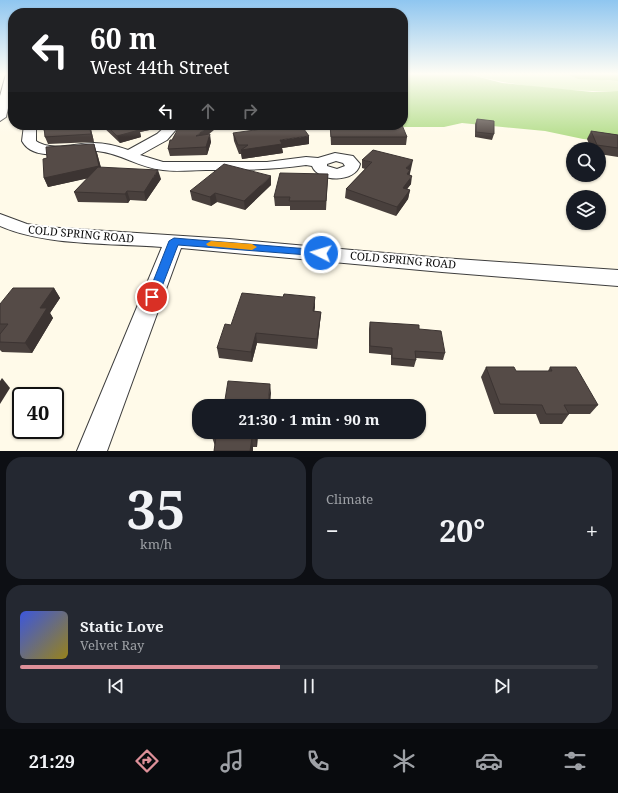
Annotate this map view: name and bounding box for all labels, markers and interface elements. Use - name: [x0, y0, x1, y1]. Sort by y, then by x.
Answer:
- text: 60 m: [90, 19, 157, 57]
- icon: left: [24, 24, 76, 76]
- text: West 44th Street: [90, 55, 229, 79]
- icon: left: [155, 100, 177, 122]
- icon: ahead: [197, 100, 219, 122]
- icon: right: [239, 100, 261, 122]
- map controls: [566, 142, 606, 230]
- button: search: [566, 142, 606, 182]
- button: layers: [566, 190, 606, 230]
- street label: COLD SPRING ROAD: [27, 221, 135, 246]
- position arrow: [300, 232, 342, 274]
- street label: COLD SPRING ROAD: [349, 247, 457, 272]
- pin: [135, 280, 169, 314]
- icon: arrive: [141, 286, 163, 308]
- speed limit sign: 40: [12, 387, 64, 439]
- text: 21:30 · 1 min · 90 m: [239, 409, 379, 429]
- text: 35: [127, 473, 185, 544]
- text: Climate: [326, 490, 373, 508]
- text: 20°: [439, 510, 485, 551]
- text: −: [326, 515, 339, 545]
- text: +: [586, 515, 598, 545]
- text: km/h: [140, 535, 172, 553]
- text: Static Love: [80, 616, 164, 636]
- text: Velvet Ray: [80, 636, 144, 654]
- icon: previous: [105, 675, 127, 697]
- icon: pause: [298, 675, 320, 697]
- icon: next: [491, 675, 513, 697]
- icon: directions: [133, 747, 161, 775]
- icon: music: [218, 747, 246, 775]
- icon: phone: [304, 747, 332, 775]
- icon: climate: [390, 747, 418, 775]
- icon: car: [475, 747, 503, 775]
- icon: filters: [561, 747, 589, 775]
- text: 21:29: [29, 749, 75, 773]

